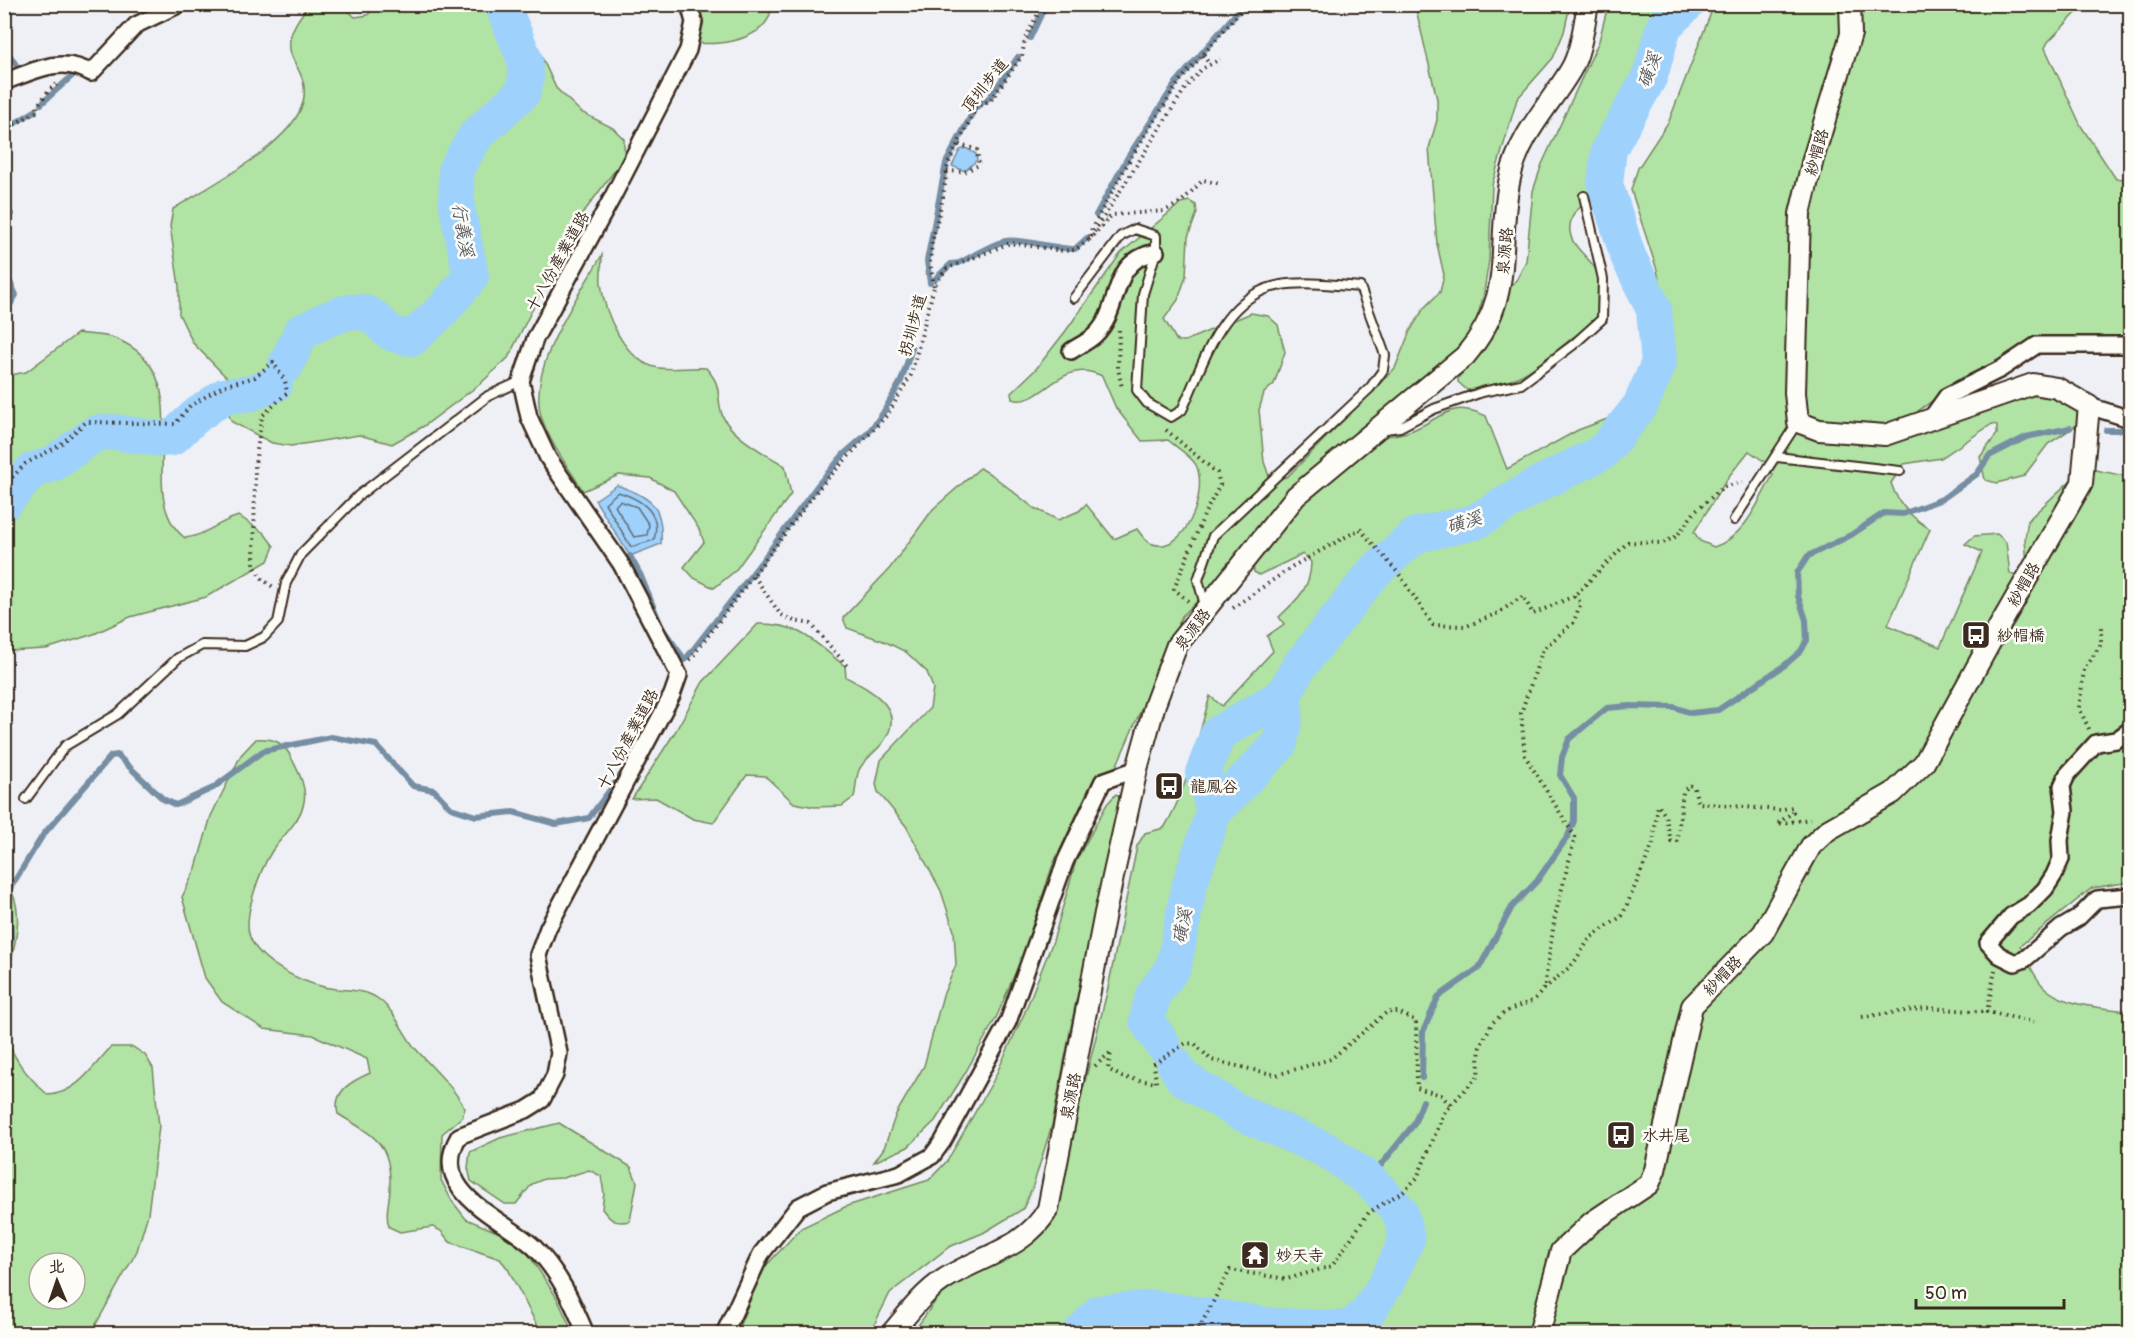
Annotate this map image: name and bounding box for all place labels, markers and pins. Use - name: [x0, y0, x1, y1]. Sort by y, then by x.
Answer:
- bus stop icon: 紗帽橋: [1960, 619, 1992, 651]
- place label: 紗帽橋: [1997, 626, 2045, 646]
- bus stop icon: 龍鳳谷: [1153, 770, 1185, 802]
- place label: 龍鳳谷: [1190, 777, 1238, 797]
- bus stop icon: 水井尾: [1605, 1119, 1637, 1151]
- place label: 水井尾: [1642, 1126, 1690, 1146]
- temple icon: 妙天寺: [1239, 1239, 1271, 1271]
- place label: 妙天寺: [1276, 1246, 1324, 1266]

